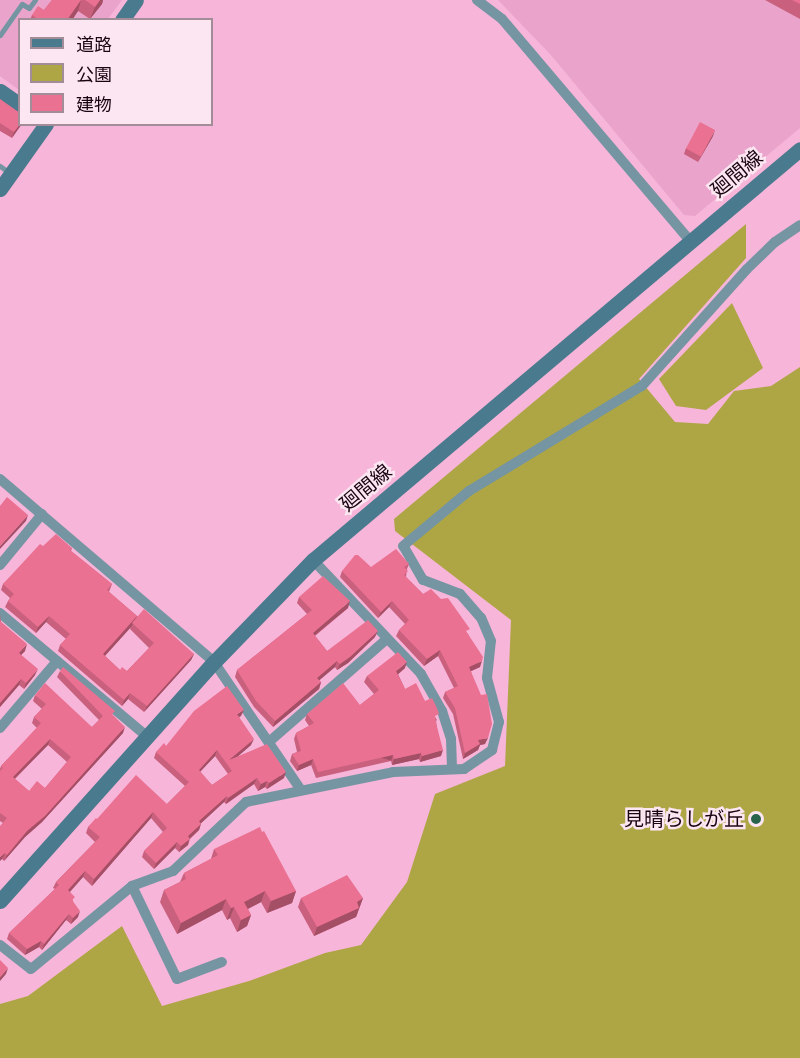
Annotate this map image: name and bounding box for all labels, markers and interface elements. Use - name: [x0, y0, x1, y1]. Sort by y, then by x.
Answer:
- legend: [18, 18, 213, 126]
- text: 道路: [76, 34, 112, 55]
- text: 公園: [76, 64, 112, 85]
- text: 建物: [76, 94, 112, 115]
- street label: 廻間線: [706, 146, 768, 202]
- street label: 廻間線: [335, 460, 397, 516]
- place label: 見晴らしが丘: [624, 807, 744, 831]
- marker: 見晴らしが丘: [749, 812, 763, 826]

